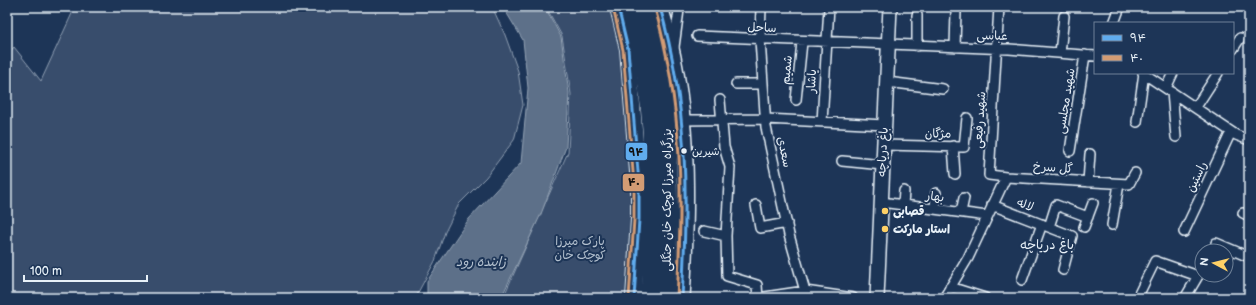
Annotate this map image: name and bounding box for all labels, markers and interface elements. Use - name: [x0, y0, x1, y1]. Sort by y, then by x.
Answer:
- street label: ساحل: [747, 20, 777, 36]
- legend: [1094, 22, 1234, 74]
- street label: عباسی: [976, 28, 1008, 44]
- text: ۹۴: [1130, 31, 1147, 46]
- text: ۴۰: [1130, 51, 1143, 66]
- street label: شمیم: [778, 55, 797, 86]
- street label: شهید مجلسی: [1053, 67, 1079, 135]
- street label: یاشار: [804, 69, 820, 94]
- street label: شهید رفیعی: [971, 91, 989, 149]
- street label: مژگان: [925, 126, 951, 142]
- street label: باغ دریاچه: [874, 127, 893, 177]
- street label: بزرگراه میرزا کوچک خان جنگلی: [660, 129, 675, 271]
- street label: سعدی: [773, 135, 795, 169]
- line badge: ۹۴: [625, 142, 648, 161]
- place label: شیرین: [692, 145, 720, 158]
- text: ۹۴: [628, 146, 644, 159]
- marker: شیرین: [679, 146, 689, 156]
- street label: گل سرخ: [1033, 159, 1073, 178]
- street label: راستین: [1183, 159, 1211, 195]
- line badge: ۴۰: [622, 173, 645, 192]
- text: ۴۰: [628, 176, 640, 189]
- street label: بهار: [924, 188, 945, 206]
- street label: لاله: [1014, 195, 1036, 215]
- place label: قصابی: [893, 204, 924, 219]
- marker: قصابی: [880, 206, 890, 216]
- place label: استار مارکت: [893, 222, 950, 237]
- marker: استار مارکت: [880, 224, 890, 234]
- park label: پارک میرزا کوچک خان: [554, 234, 606, 263]
- district label: باغ دریاچه: [1020, 237, 1074, 254]
- north arrow: [1194, 243, 1234, 283]
- water label: زاینده رود: [456, 254, 507, 270]
- scale bar: [24, 257, 147, 283]
- text: N: [1198, 257, 1212, 267]
- text: 100 m: [30, 264, 62, 279]

